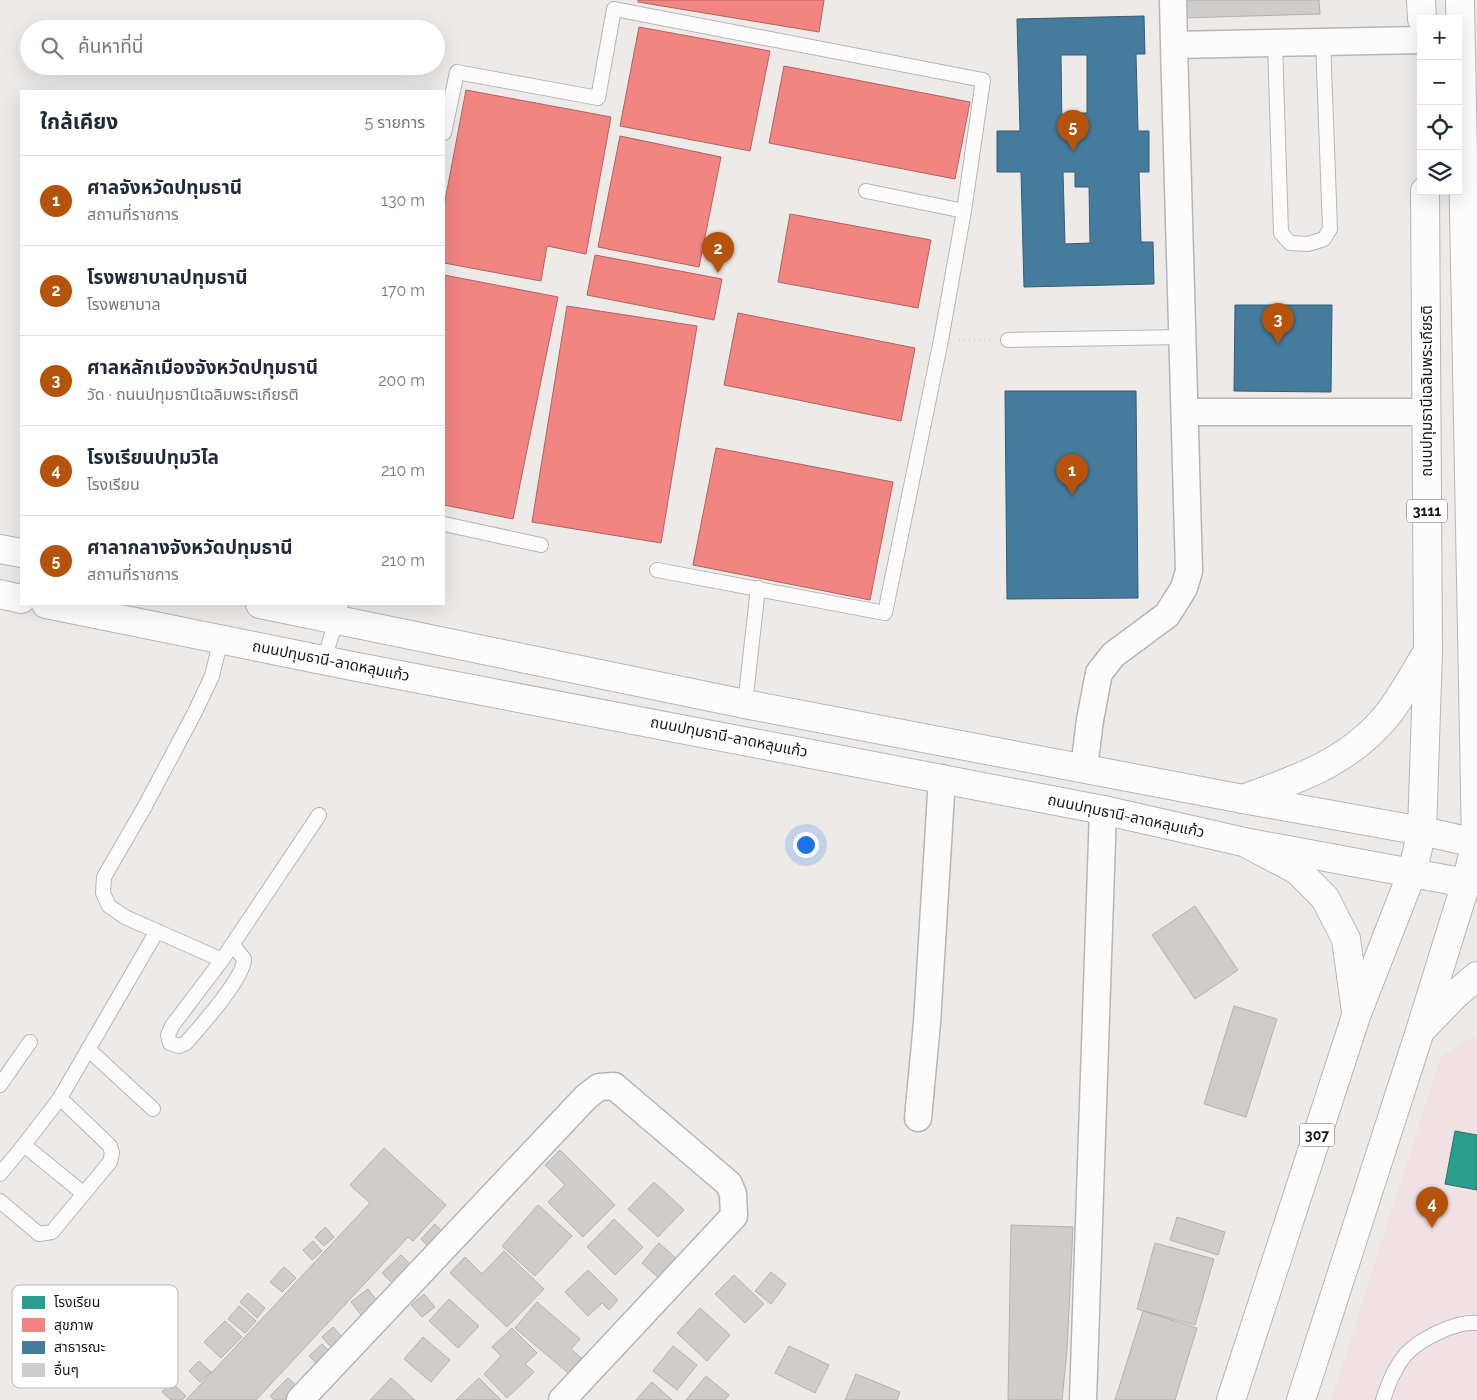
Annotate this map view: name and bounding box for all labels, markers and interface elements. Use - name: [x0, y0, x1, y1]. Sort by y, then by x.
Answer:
- map controls: [1417, 15, 1462, 195]
- button: +: [1417, 15, 1462, 60]
- search box: [20, 20, 445, 75]
- icon: search: [38, 34, 66, 62]
- text: ค้นหาที่นี่: [78, 35, 143, 57]
- button: −: [1417, 60, 1462, 105]
- button: locate: [1417, 105, 1462, 150]
- text: ใกล้เคียง: [40, 109, 118, 134]
- pin: 5: [1057, 110, 1089, 151]
- text: 5 รายการ: [364, 113, 425, 132]
- button: layers: [1417, 150, 1462, 195]
- text: ศาลจังหวัดปทุมธานี: [87, 176, 242, 198]
- text: 1: [52, 191, 60, 210]
- text: 130 m: [381, 191, 425, 210]
- text: สถานที่ราชการ: [87, 205, 179, 224]
- pin: 2: [702, 232, 734, 273]
- text: โรงพยาบาลปทุมธานี: [87, 266, 248, 288]
- text: 2: [51, 281, 61, 300]
- text: 170 m: [381, 281, 425, 300]
- text: โรงพยาบาล: [87, 295, 161, 314]
- pin: 3: [1262, 303, 1294, 344]
- street label: ถนนปทุมธานีเฉลิมพระเกียรติ: [1418, 305, 1436, 477]
- text: ศาลหลักเมืองจังหวัดปทุมธานี: [87, 356, 318, 378]
- text: 3: [52, 371, 60, 390]
- text: 200 m: [378, 371, 425, 390]
- text: วัด · ถนนปทุมธานีเฉลิมพระเกียรติ: [87, 385, 299, 404]
- text: โรงเรียนปทุมวิไล: [87, 446, 219, 468]
- pin: 1: [1056, 454, 1088, 495]
- text: 4: [51, 461, 61, 480]
- text: 210 m: [381, 461, 425, 480]
- text: โรงเรียน: [87, 475, 140, 494]
- road number: 3111: [1407, 500, 1447, 522]
- text: ศาลากลางจังหวัดปทุมธานี: [87, 536, 293, 558]
- text: 5: [52, 551, 60, 570]
- text: 210 m: [381, 551, 425, 570]
- text: สถานที่ราชการ: [87, 565, 179, 584]
- street label: ถนนปทุมธานี-ลาดหลุมแก้ว: [251, 637, 411, 685]
- street label: ถนนปทุมธานี-ลาดหลุมแก้ว: [649, 713, 809, 761]
- street label: ถนนปทุมธานี-ลาดหลุมแก้ว: [1046, 791, 1206, 841]
- your location: [793, 832, 819, 858]
- road number: 307: [1300, 1124, 1334, 1146]
- pin: 4: [1416, 1187, 1448, 1228]
- legend: [12, 1285, 178, 1388]
- text: โรงเรียน: [54, 1294, 100, 1310]
- text: สุขภาพ: [54, 1317, 94, 1334]
- text: สาธารณะ: [54, 1339, 106, 1355]
- text: อื่นๆ: [54, 1360, 79, 1378]

